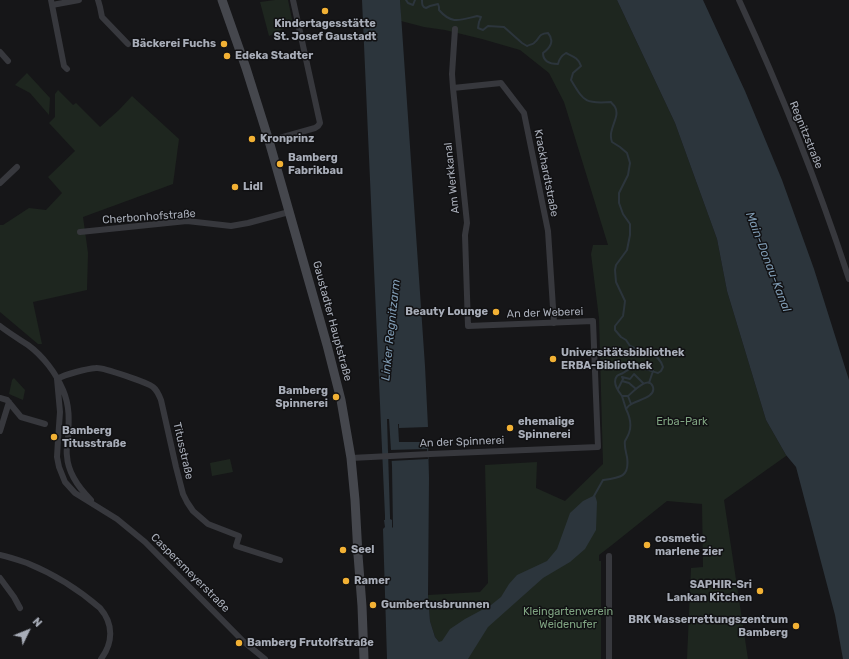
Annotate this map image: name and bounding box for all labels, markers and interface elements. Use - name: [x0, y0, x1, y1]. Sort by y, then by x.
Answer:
- marker: Kindertagesstätte St. Josef Gaustadt: [320, 6, 330, 16]
- place label: Kindertagesstätte St. Josef Gaustadt: [273, 17, 377, 43]
- place label: Bäckerei Fuchs: [132, 37, 216, 51]
- marker: Bäckerei Fuchs: [219, 39, 229, 49]
- place label: Edeka Stadter: [235, 49, 313, 63]
- marker: Edeka Stadter: [222, 51, 232, 61]
- street label: Regnitzstraße: [786, 99, 826, 171]
- street label: Krackhardtstraße: [531, 128, 561, 218]
- place label: Kronprinz: [260, 132, 314, 146]
- marker: Kronprinz: [247, 134, 257, 144]
- street label: Am Werkkanal: [442, 142, 462, 214]
- place label: Bamberg Fabrikbau: [288, 151, 343, 177]
- marker: Bamberg Fabrikbau: [275, 159, 285, 169]
- place label: Lidl: [243, 180, 263, 194]
- marker: Lidl: [230, 182, 240, 192]
- street label: Cherbonhofstraße: [102, 207, 196, 227]
- water label: Main-Donau-Kanal: [742, 210, 794, 314]
- street label: Gaustadter Hauptstraße: [310, 259, 354, 383]
- water label: Linker Regnitzarm: [379, 279, 403, 381]
- place label: Beauty Lounge: [405, 305, 488, 319]
- street label: An der Weberei: [506, 305, 584, 321]
- marker: Beauty Lounge: [491, 307, 501, 317]
- place label: Universitätsbibliothek ERBA-Bibliothek: [561, 346, 684, 372]
- marker: Universitätsbibliothek ERBA-Bibliothek: [548, 354, 558, 364]
- place label: Bamberg Spinnerei: [275, 384, 328, 410]
- marker: Bamberg Spinnerei: [331, 392, 341, 402]
- place label: ehemalige Spinnerei: [518, 415, 575, 441]
- park label: Erba-Park: [656, 415, 708, 429]
- street label: Titusstraße: [170, 421, 196, 481]
- marker: ehemalige Spinnerei: [505, 423, 515, 433]
- place label: Bamberg Titusstraße: [62, 424, 126, 450]
- marker: Bamberg Titusstraße: [49, 432, 59, 442]
- street label: An der Spinnerei: [419, 434, 505, 450]
- street label: Caspersmeyerstraße: [148, 531, 232, 615]
- place label: cosmetic marlene zier: [655, 532, 723, 558]
- marker: cosmetic marlene zier: [642, 540, 652, 550]
- place label: Seel: [351, 543, 375, 557]
- marker: Seel: [338, 545, 348, 555]
- place label: Ramer: [354, 574, 390, 588]
- marker: Ramer: [341, 576, 351, 586]
- place label: SAPHIR-Sri Lankan Kitchen: [667, 578, 752, 604]
- marker: SAPHIR-Sri Lankan Kitchen: [755, 586, 765, 596]
- place label: Gumbertusbrunnen: [381, 598, 490, 612]
- marker: Gumbertusbrunnen: [368, 600, 378, 610]
- park label: Kleingartenverein Weidenufer: [523, 605, 613, 631]
- north arrow: [8, 611, 48, 651]
- place label: BRK Wasserrettungszentrum Bamberg: [628, 613, 788, 639]
- text: N: [30, 615, 45, 630]
- marker: BRK Wasserrettungszentrum Bamberg: [791, 621, 801, 631]
- place label: Bamberg Frutolfstraße: [247, 636, 374, 650]
- marker: Bamberg Frutolfstraße: [234, 638, 244, 648]

